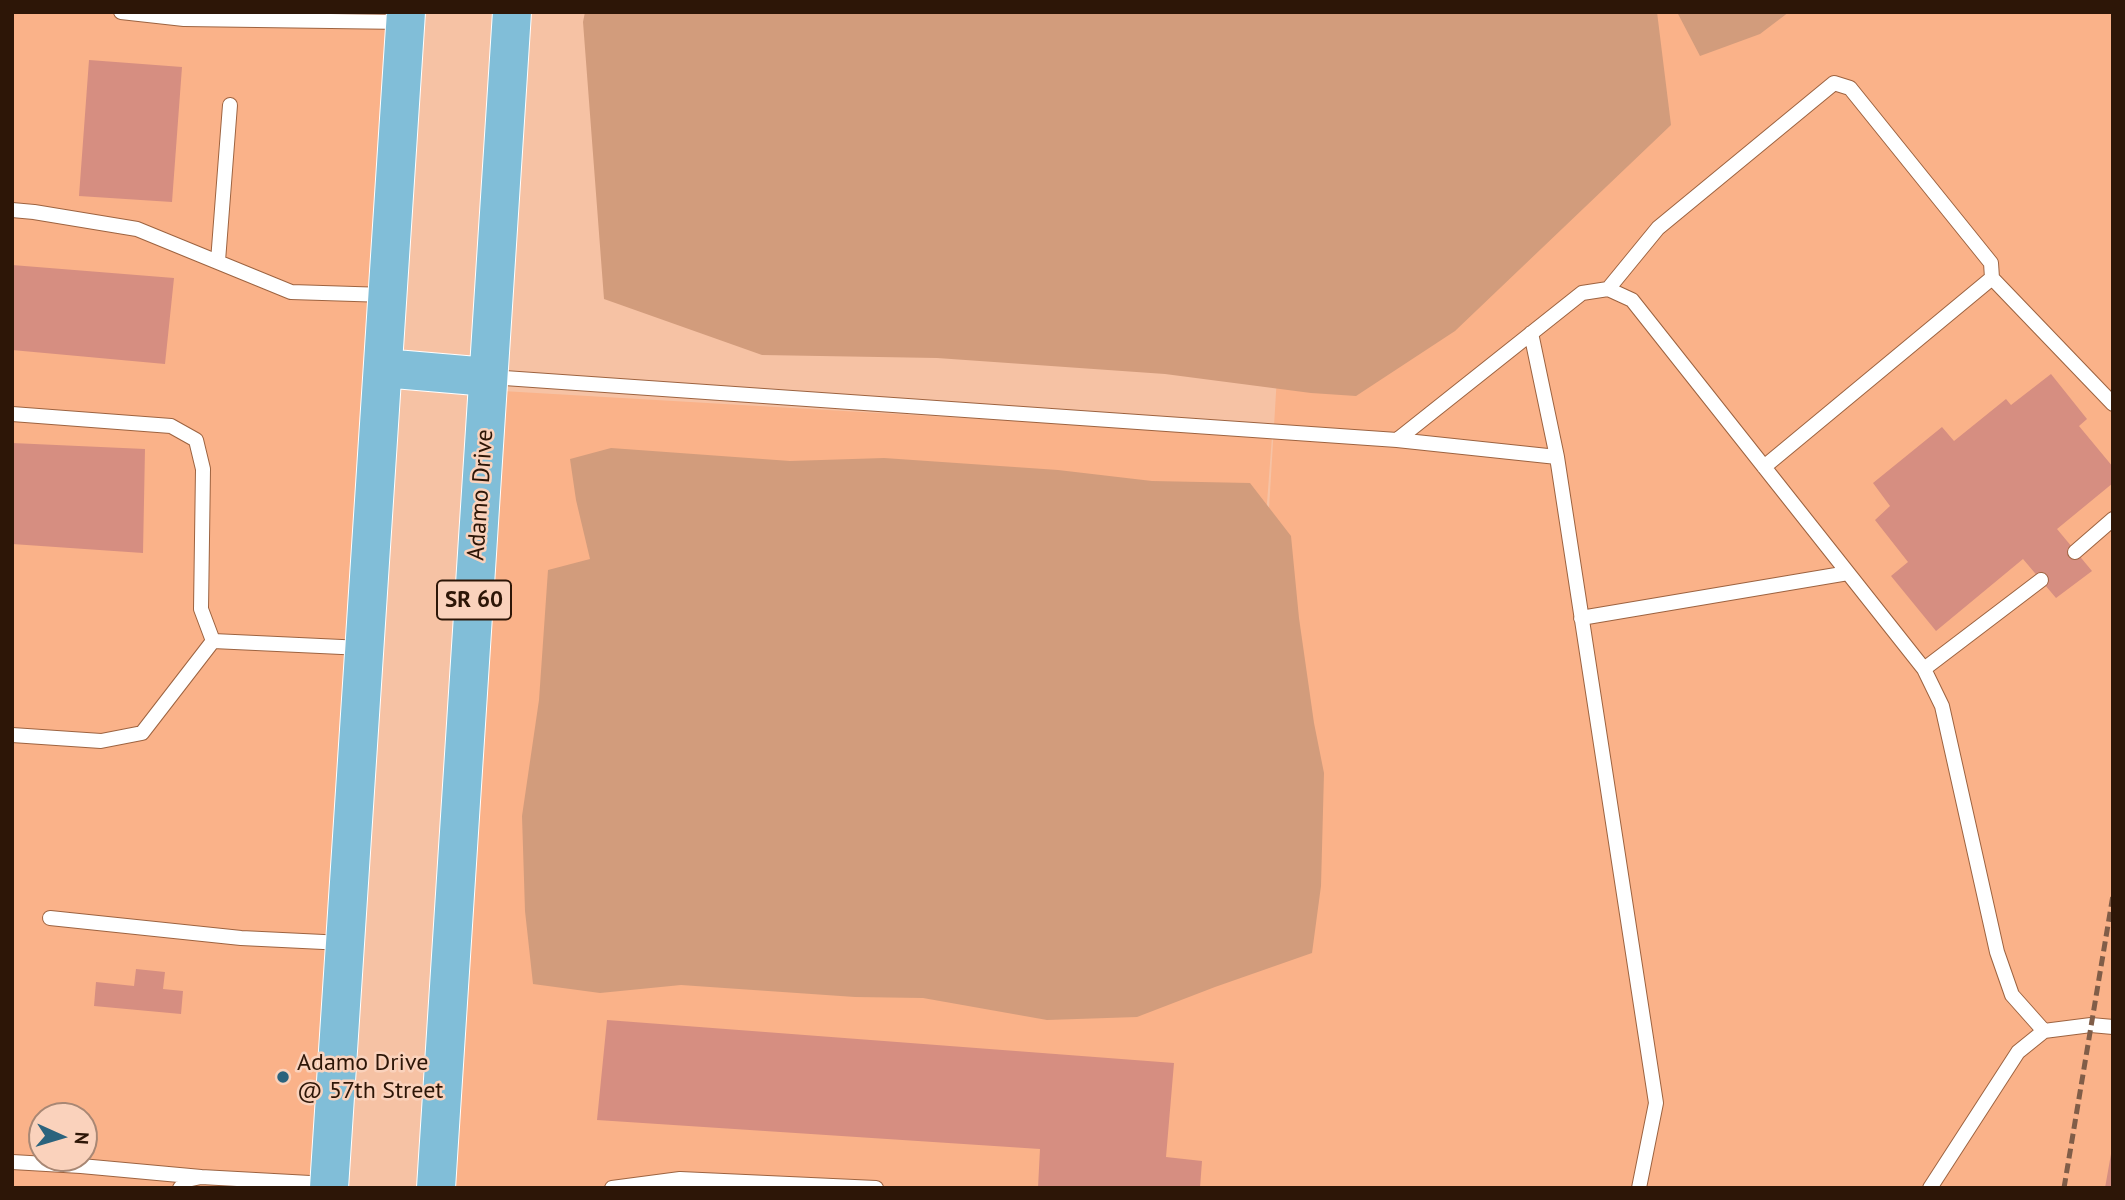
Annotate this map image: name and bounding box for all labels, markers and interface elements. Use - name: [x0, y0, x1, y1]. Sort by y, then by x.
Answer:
- street label: Adamo Drive: [462, 428, 500, 562]
- road number: SR 60: [437, 580, 511, 620]
- place label: Adamo Drive @ 57th Street: [297, 1049, 443, 1105]
- marker: Adamo Drive @ 57th Street: [275, 1069, 291, 1085]
- north arrow: [28, 1102, 98, 1172]
- text: N: [70, 1131, 94, 1145]

